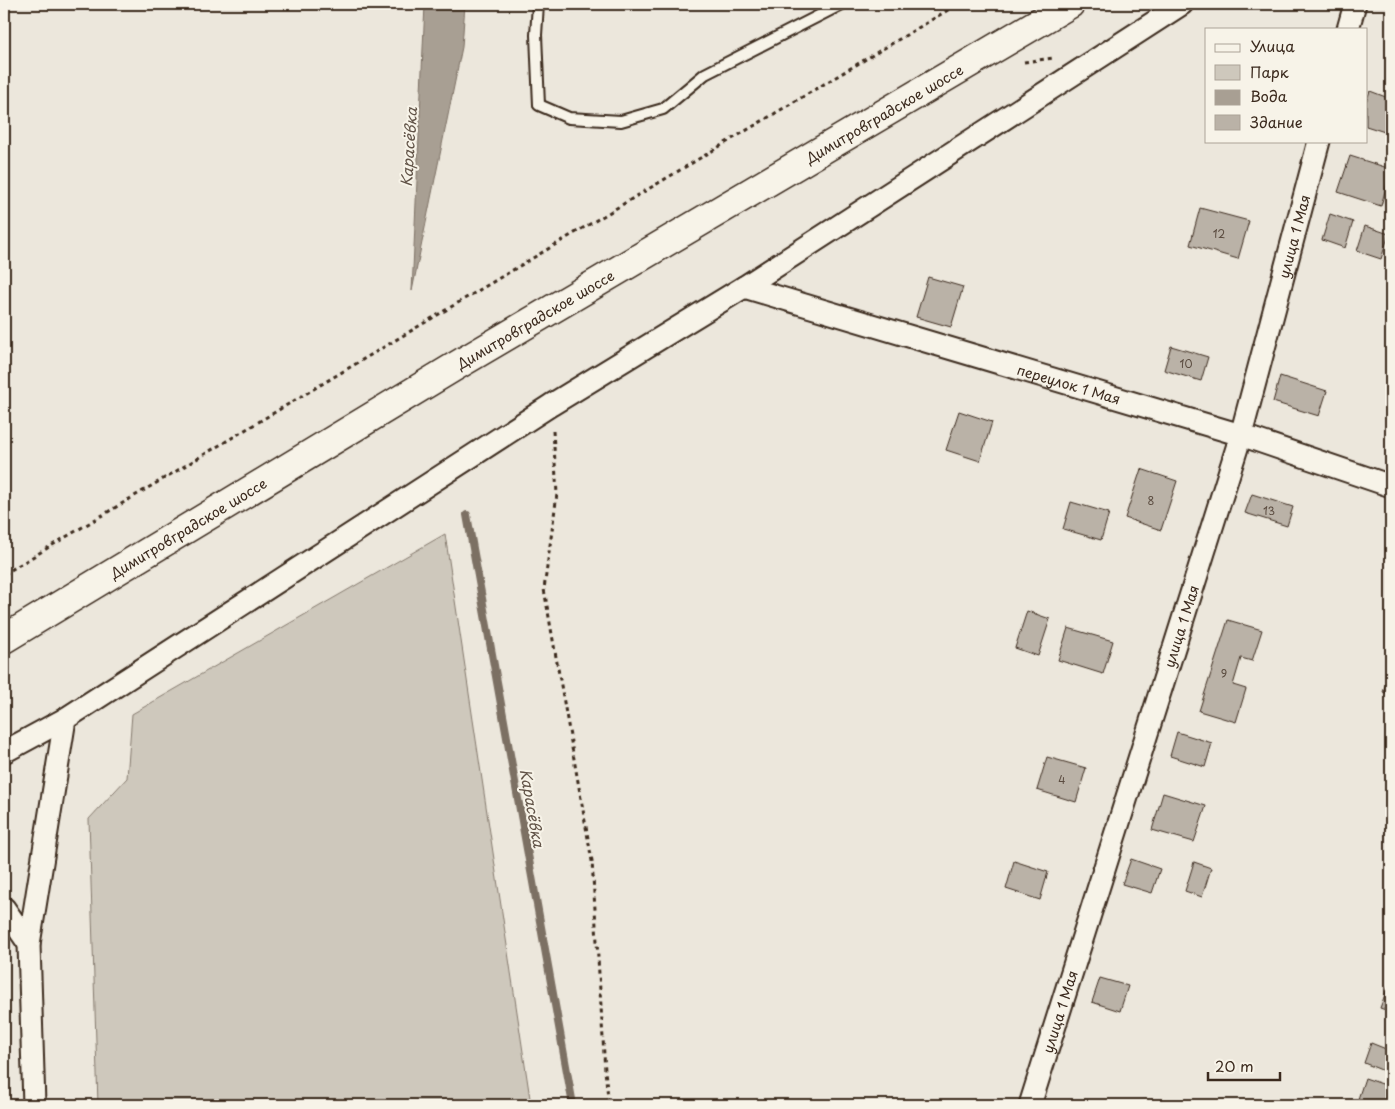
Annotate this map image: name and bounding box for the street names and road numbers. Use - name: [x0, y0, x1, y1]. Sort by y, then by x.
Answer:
- street label: Димитровградское шоссе: [800, 59, 967, 169]
- street label: улица 1 Мая: [1273, 192, 1315, 280]
- street label: Димитровградское шоссе: [452, 265, 618, 374]
- street label: переулок 1 Мая: [1015, 358, 1123, 409]
- street label: Димитровградское шоссе: [105, 472, 270, 584]
- street label: улица 1 Мая: [1158, 582, 1204, 670]
- street label: улица 1 Мая: [1037, 968, 1082, 1056]

